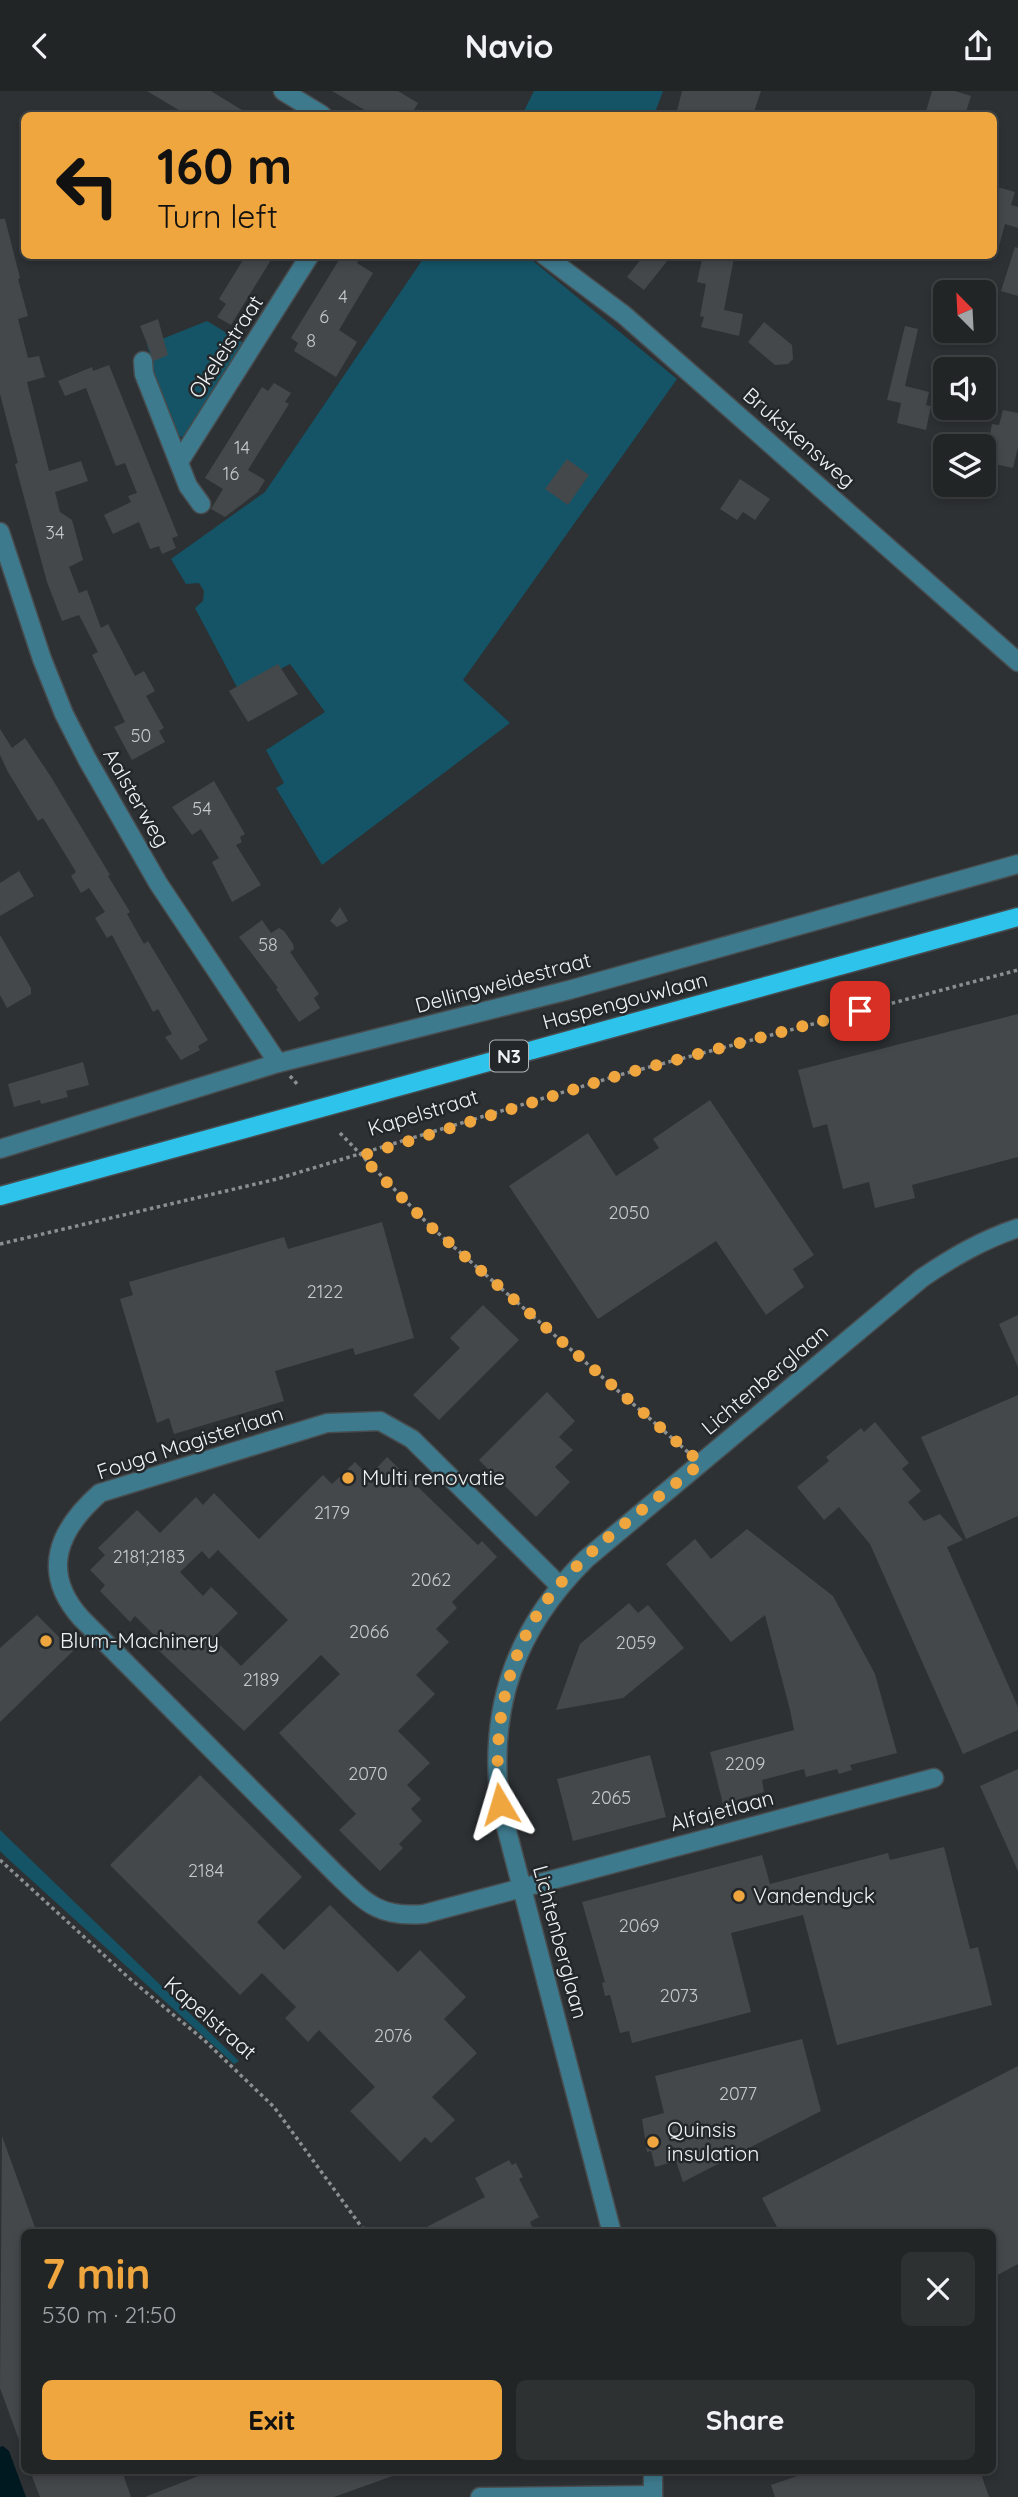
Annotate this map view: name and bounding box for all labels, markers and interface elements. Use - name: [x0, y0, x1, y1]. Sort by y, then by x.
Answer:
- text: Navio: [465, 26, 553, 66]
- icon: back: [21, 27, 59, 65]
- icon: share: [959, 27, 997, 65]
- text: 160 m: [157, 135, 292, 196]
- icon: left: [42, 140, 133, 231]
- text: Turn left: [157, 196, 278, 236]
- north arrow: [933, 280, 996, 343]
- map controls: [933, 280, 996, 497]
- house number: 4: [338, 285, 348, 308]
- street label: Okeleistraat: [182, 290, 268, 403]
- house number: 6: [319, 305, 329, 328]
- house number: 8: [306, 329, 316, 352]
- button: sound: [933, 357, 996, 420]
- street label: Brukskensweg: [738, 382, 861, 493]
- button: layers: [933, 434, 996, 497]
- house number: 14: [234, 436, 250, 459]
- house number: 16: [223, 462, 239, 485]
- house number: 34: [46, 521, 64, 544]
- house number: 50: [131, 724, 151, 747]
- street label: Aalsterweg: [98, 743, 176, 852]
- house number: 54: [192, 797, 212, 820]
- house number: 58: [258, 933, 278, 956]
- street label: Dellingweidestraat: [412, 946, 593, 1018]
- street label: Haspengouwlaan: [539, 965, 710, 1035]
- pin: [830, 981, 890, 1041]
- icon: arrive: [841, 992, 879, 1030]
- road number: N3: [490, 1041, 528, 1072]
- street label: Kapelstraat: [364, 1083, 481, 1141]
- house number: 2050: [608, 1201, 650, 1224]
- house number: 2122: [307, 1280, 343, 1303]
- street label: Lichtenberglaan: [696, 1319, 833, 1440]
- street label: Fouga Magisterlaan: [93, 1400, 286, 1484]
- place label: Multi renovatie: [362, 1464, 505, 1490]
- marker: Multi renovatie: [340, 1470, 356, 1486]
- house number: 2179: [314, 1501, 350, 1524]
- house number: 2181;2183: [113, 1545, 185, 1568]
- house number: 2062: [411, 1568, 451, 1591]
- house number: 2066: [349, 1620, 389, 1643]
- place label: Blum-Machinery: [60, 1627, 219, 1653]
- house number: 2059: [616, 1631, 656, 1654]
- marker: Blum-Machinery: [38, 1633, 54, 1649]
- house number: 2189: [243, 1668, 279, 1691]
- house number: 2209: [725, 1752, 765, 1775]
- house number: 2070: [348, 1762, 388, 1785]
- position arrow: [463, 1767, 537, 1841]
- street label: Alfajetlaan: [667, 1784, 776, 1836]
- house number: 2065: [591, 1786, 631, 1809]
- house number: 2184: [188, 1859, 224, 1882]
- street label: Lichtenberglaan: [528, 1862, 594, 2021]
- place label: Vandendyck: [753, 1882, 875, 1908]
- marker: Vandendyck: [731, 1888, 747, 1904]
- house number: 2069: [619, 1914, 659, 1937]
- street label: Kapelstraat: [159, 1970, 262, 2064]
- house number: 2073: [660, 1984, 698, 2007]
- house number: 2076: [374, 2024, 412, 2047]
- house number: 2077: [719, 2082, 757, 2105]
- place label: Quinsis insulation: [667, 2116, 759, 2166]
- marker: Quinsis insulation: [645, 2134, 661, 2150]
- text: 7 min: [42, 2247, 151, 2300]
- button: close: [901, 2252, 975, 2326]
- text: 530 m · 21:50: [42, 2300, 176, 2329]
- button: Exit: [42, 2380, 502, 2460]
- button: Share: [516, 2380, 975, 2460]

